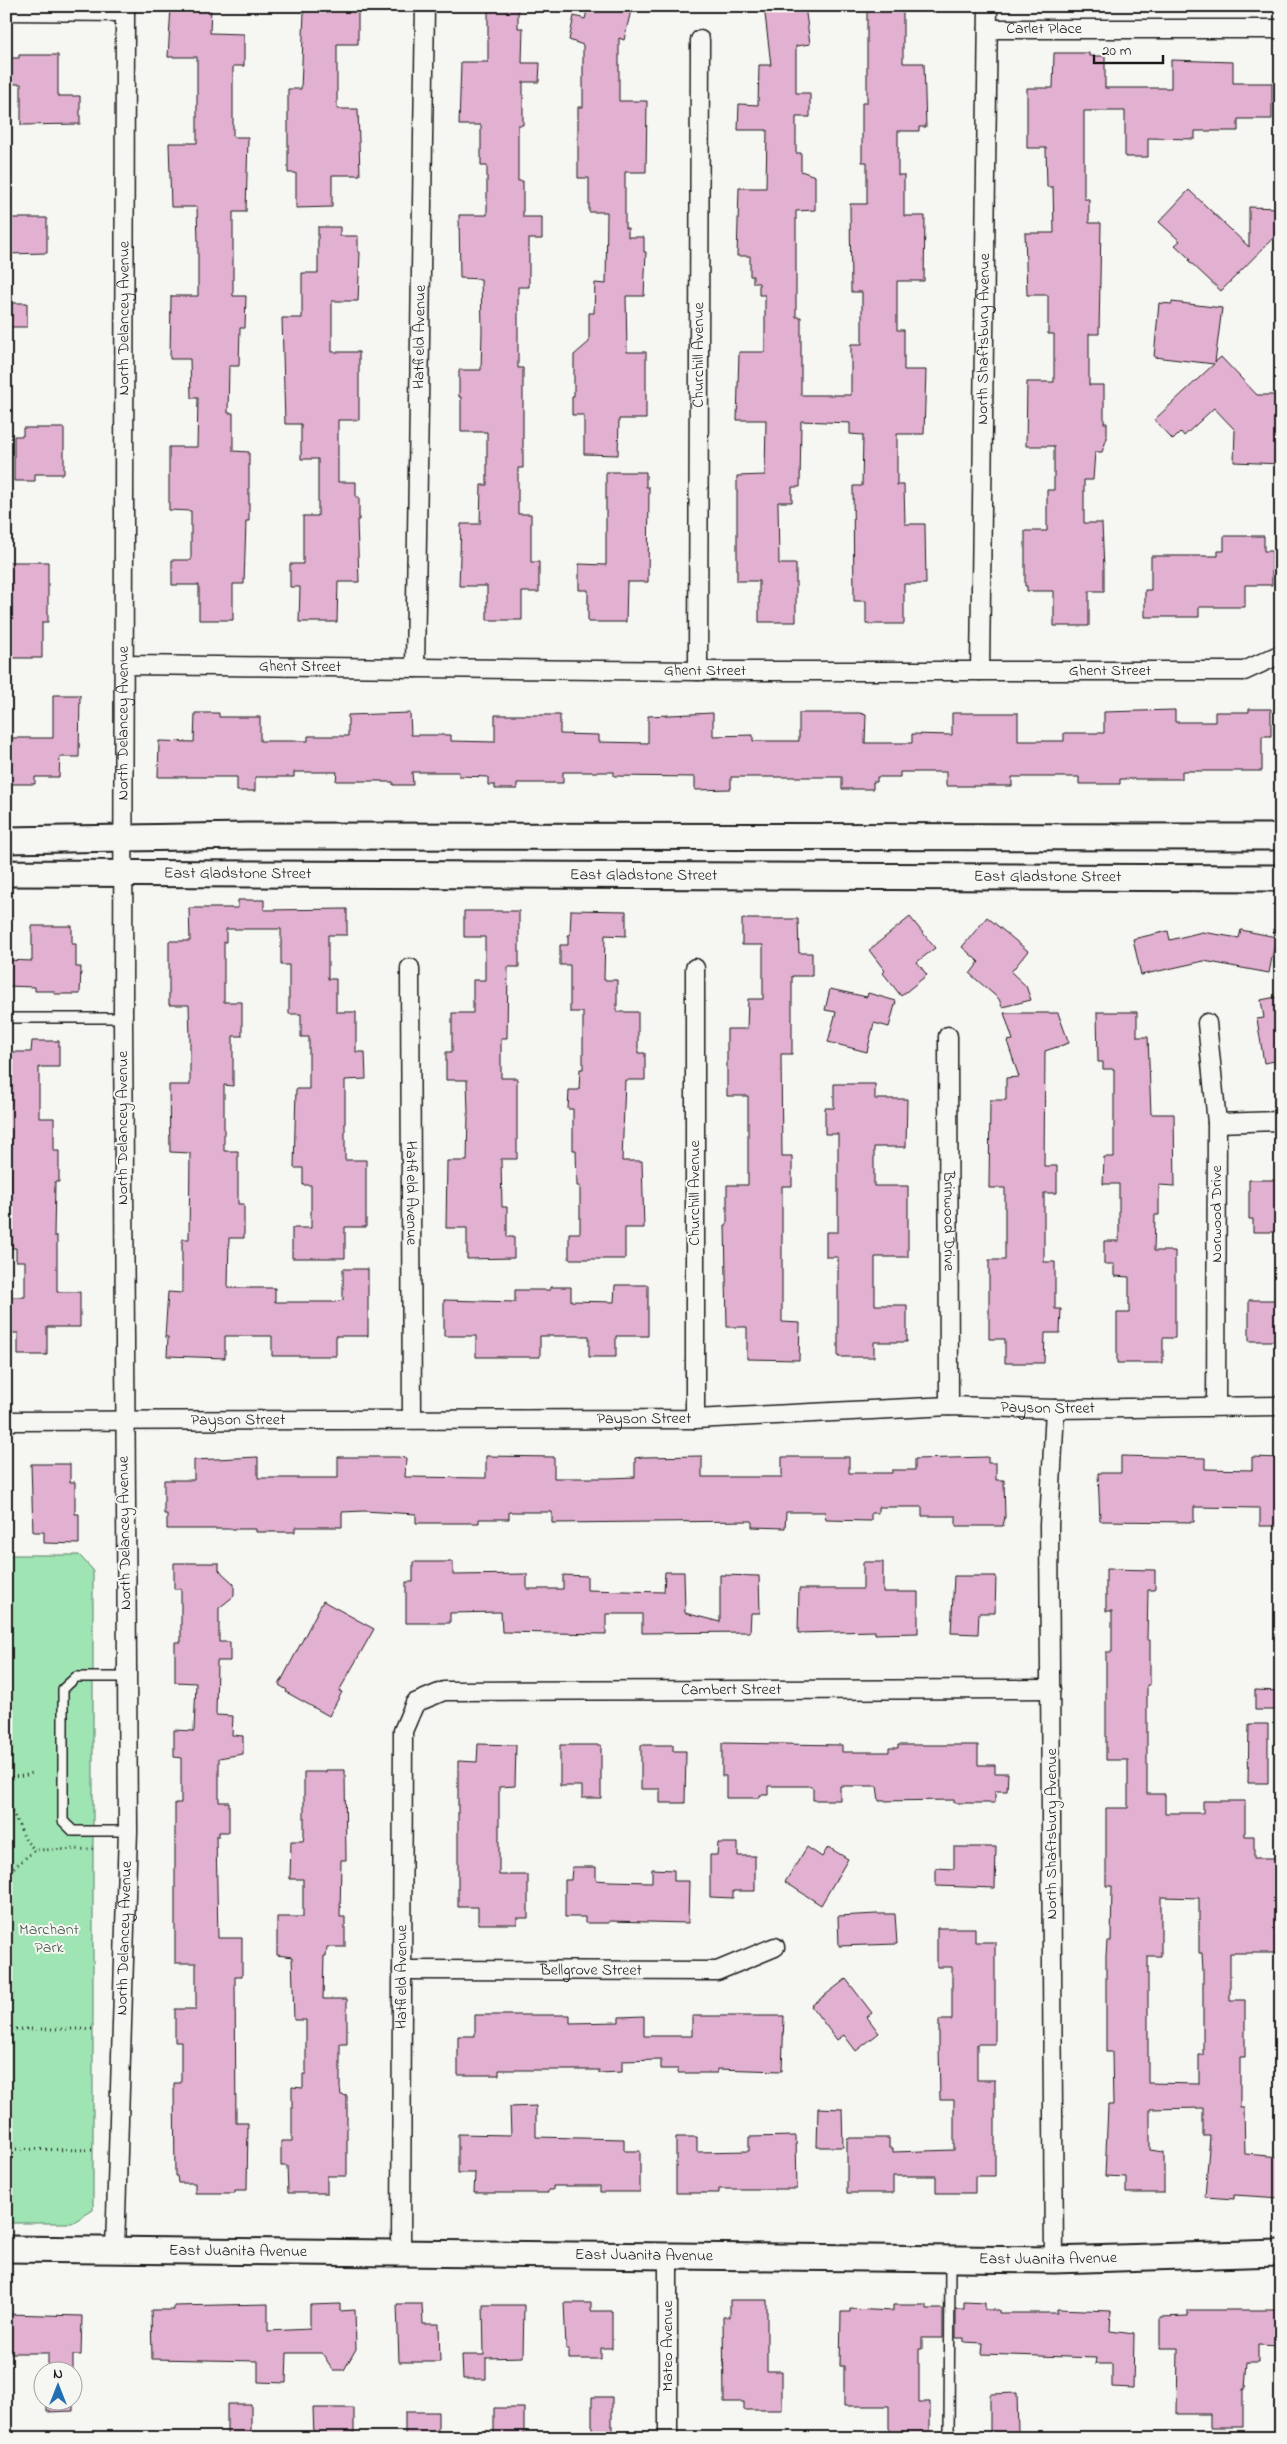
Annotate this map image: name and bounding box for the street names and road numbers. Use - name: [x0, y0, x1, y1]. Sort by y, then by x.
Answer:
- street label: Carlet Place: [1006, 17, 1083, 41]
- street label: North Delancey Avenue: [112, 240, 137, 395]
- street label: North Shaftsbury Avenue: [971, 252, 997, 425]
- street label: Hatfield Avenue: [407, 284, 433, 389]
- street label: Churchill Avenue: [687, 301, 711, 408]
- street label: North Delancey Avenue: [111, 645, 136, 800]
- street label: Ghent Street: [259, 654, 342, 679]
- street label: Ghent Street: [664, 659, 747, 683]
- street label: Ghent Street: [1069, 659, 1152, 683]
- street label: East Gladstone Street: [164, 862, 312, 886]
- street label: East Gladstone Street: [570, 863, 718, 888]
- street label: East Gladstone Street: [974, 865, 1122, 889]
- street label: North Delancey Avenue: [111, 1050, 135, 1205]
- street label: Churchill Avenue: [683, 1140, 707, 1246]
- street label: Hatfield Avenue: [399, 1141, 423, 1246]
- street label: Norwood Drive: [1205, 1164, 1229, 1263]
- street label: Brinwood Drive: [936, 1170, 961, 1272]
- street label: Payson Street: [1000, 1395, 1096, 1421]
- street label: Payson Street: [597, 1407, 692, 1431]
- street label: Payson Street: [191, 1408, 286, 1432]
- street label: North Delancey Avenue: [112, 1455, 138, 1610]
- street label: Cambert Street: [681, 1678, 782, 1702]
- street label: North Shaftsbury Avenue: [1040, 1748, 1064, 1920]
- street label: North Delancey Avenue: [110, 1860, 139, 2016]
- street label: Hatfield Avenue: [390, 1924, 414, 2029]
- street label: Bellgrove Street: [539, 1958, 643, 1983]
- street label: East Juanita Avenue: [169, 2239, 308, 2264]
- street label: East Juanita Avenue: [575, 2243, 714, 2268]
- street label: East Juanita Avenue: [979, 2246, 1118, 2272]
- street label: Mateo Avenue: [656, 2300, 680, 2392]

